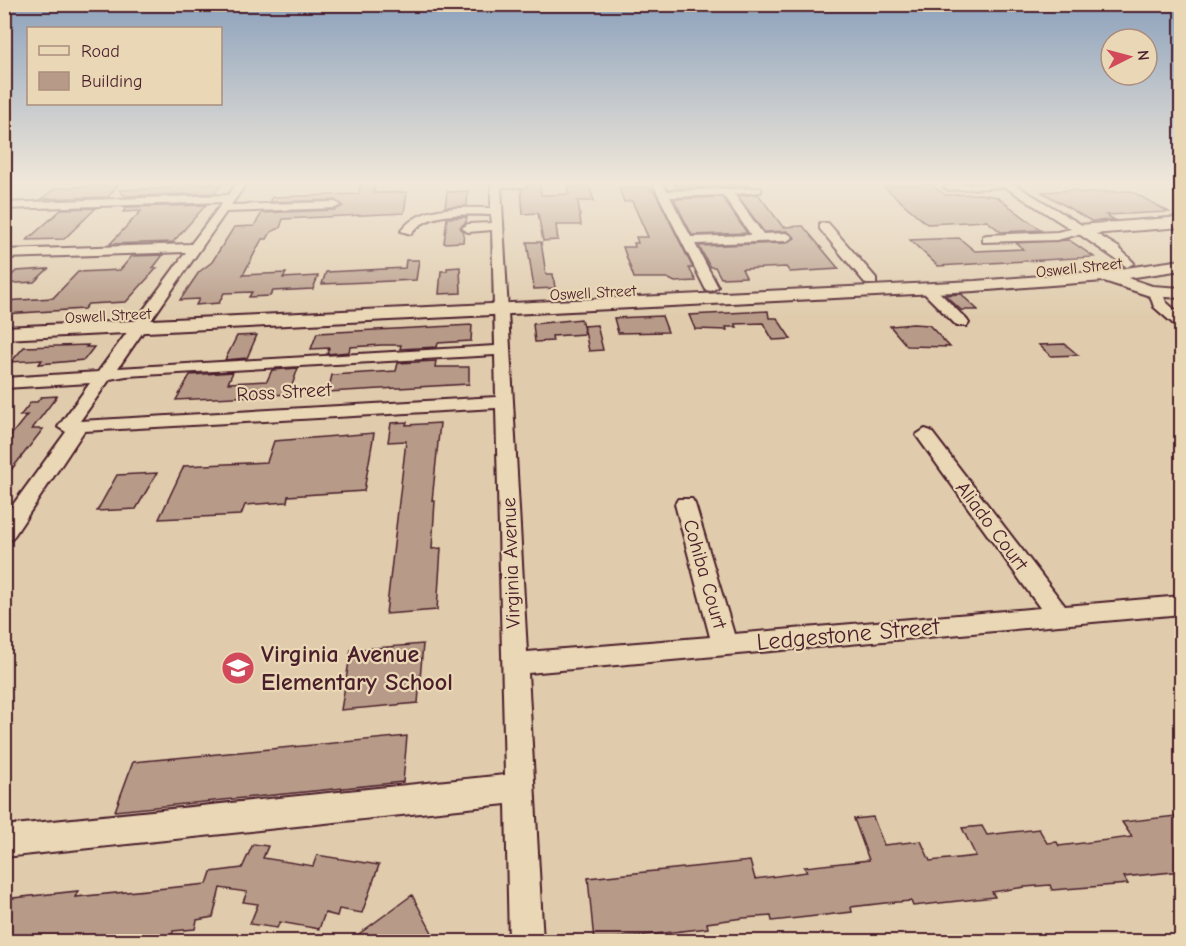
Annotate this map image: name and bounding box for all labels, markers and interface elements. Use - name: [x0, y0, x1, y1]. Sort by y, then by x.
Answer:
- legend: [27, 27, 222, 105]
- north arrow: [1099, 27, 1159, 87]
- text: Road: [81, 41, 120, 62]
- text: N: [1133, 49, 1152, 62]
- text: Building: [81, 71, 143, 92]
- street label: Oswell Street: [1035, 254, 1123, 281]
- street label: Oswell Street: [549, 282, 637, 304]
- street label: Oswell Street: [64, 305, 152, 327]
- street label: Ross Street: [236, 378, 334, 406]
- street label: Aliado Court: [951, 477, 1034, 576]
- street label: Virginia Avenue: [497, 497, 525, 629]
- street label: Cohiba Court: [678, 517, 732, 632]
- street label: Ledgestone Street: [755, 612, 942, 656]
- place label: Virginia Avenue Elementary School: [261, 640, 453, 696]
- school or university icon: Virginia Avenue Elementary School: [220, 650, 256, 686]

